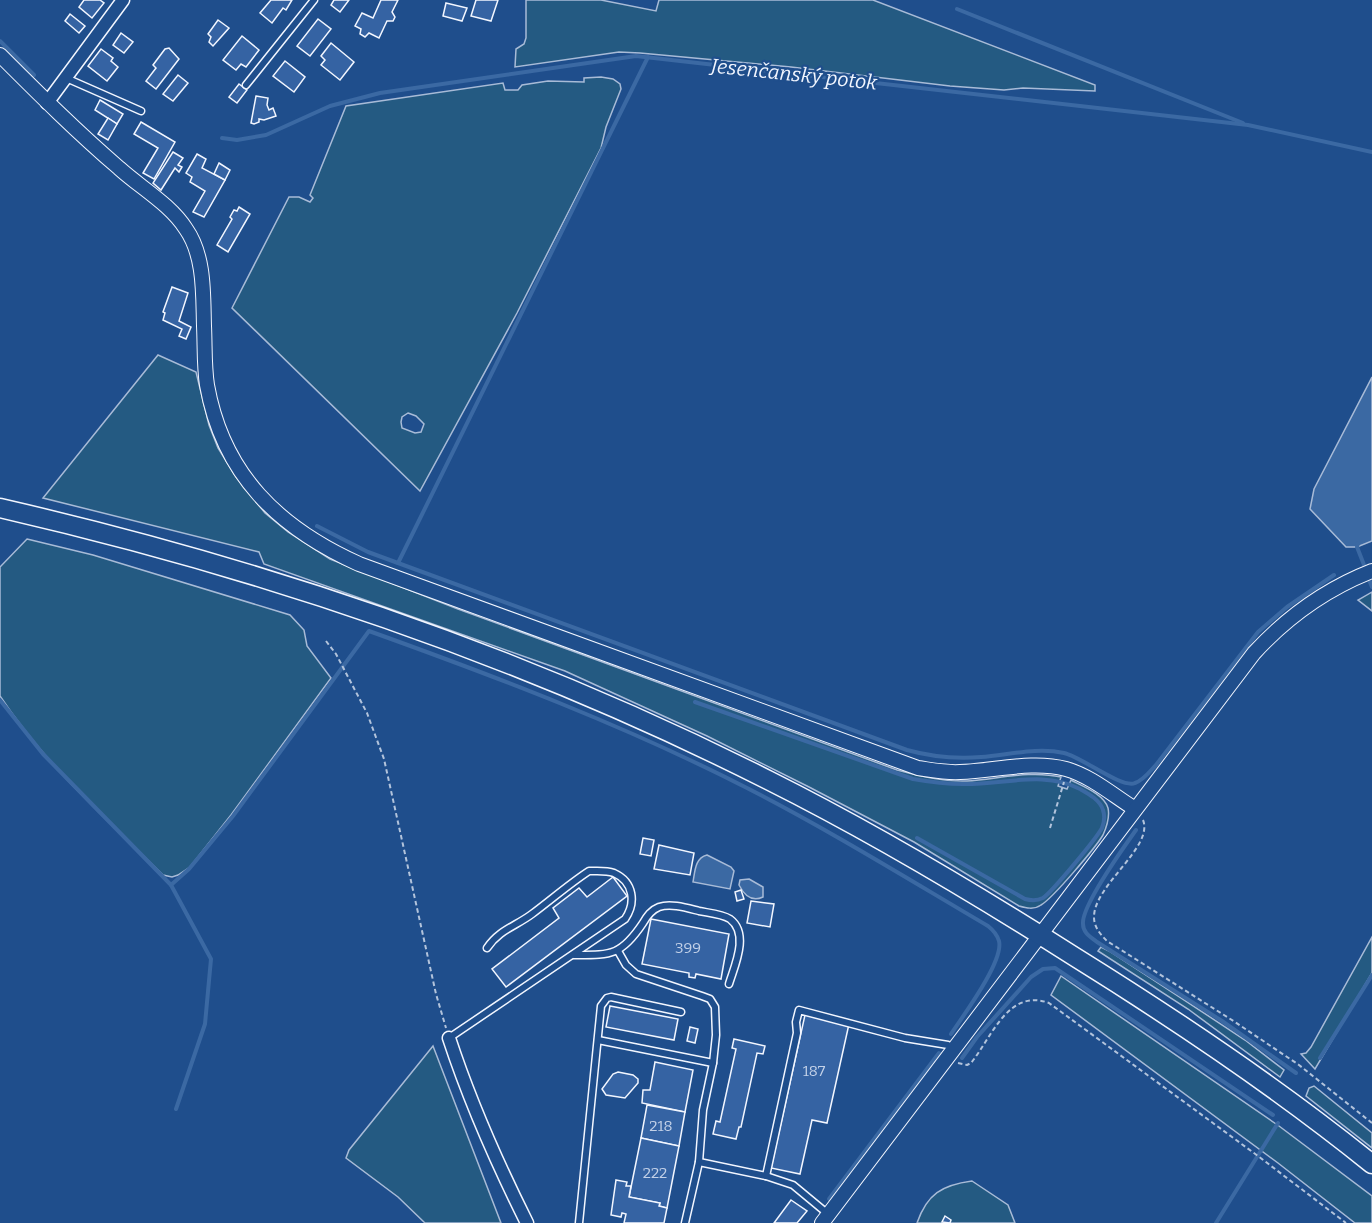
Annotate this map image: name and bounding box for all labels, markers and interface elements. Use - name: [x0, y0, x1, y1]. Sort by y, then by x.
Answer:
- water label: Jesenčanský potok: [708, 53, 879, 95]
- house number: 399: [675, 939, 701, 957]
- house number: 187: [803, 1062, 826, 1080]
- house number: 218: [649, 1117, 673, 1135]
- house number: 222: [643, 1164, 667, 1182]

